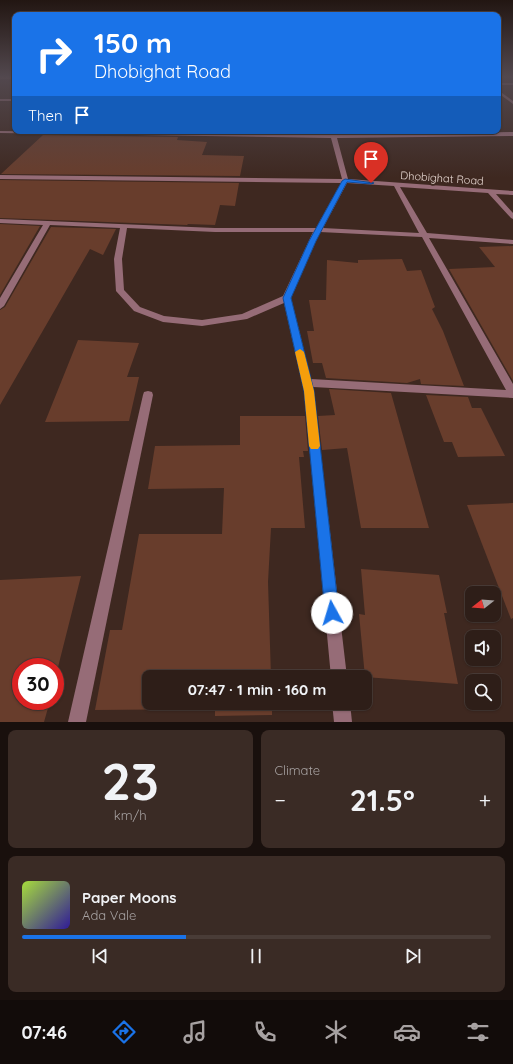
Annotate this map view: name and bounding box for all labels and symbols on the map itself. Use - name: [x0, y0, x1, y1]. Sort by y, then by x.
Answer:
- pin: [354, 142, 388, 183]
- street label: Dhobighat Road: [400, 168, 484, 188]
- north arrow: [465, 586, 501, 622]
- position arrow: [311, 592, 353, 634]
- speed limit sign: 30: [12, 658, 64, 710]

